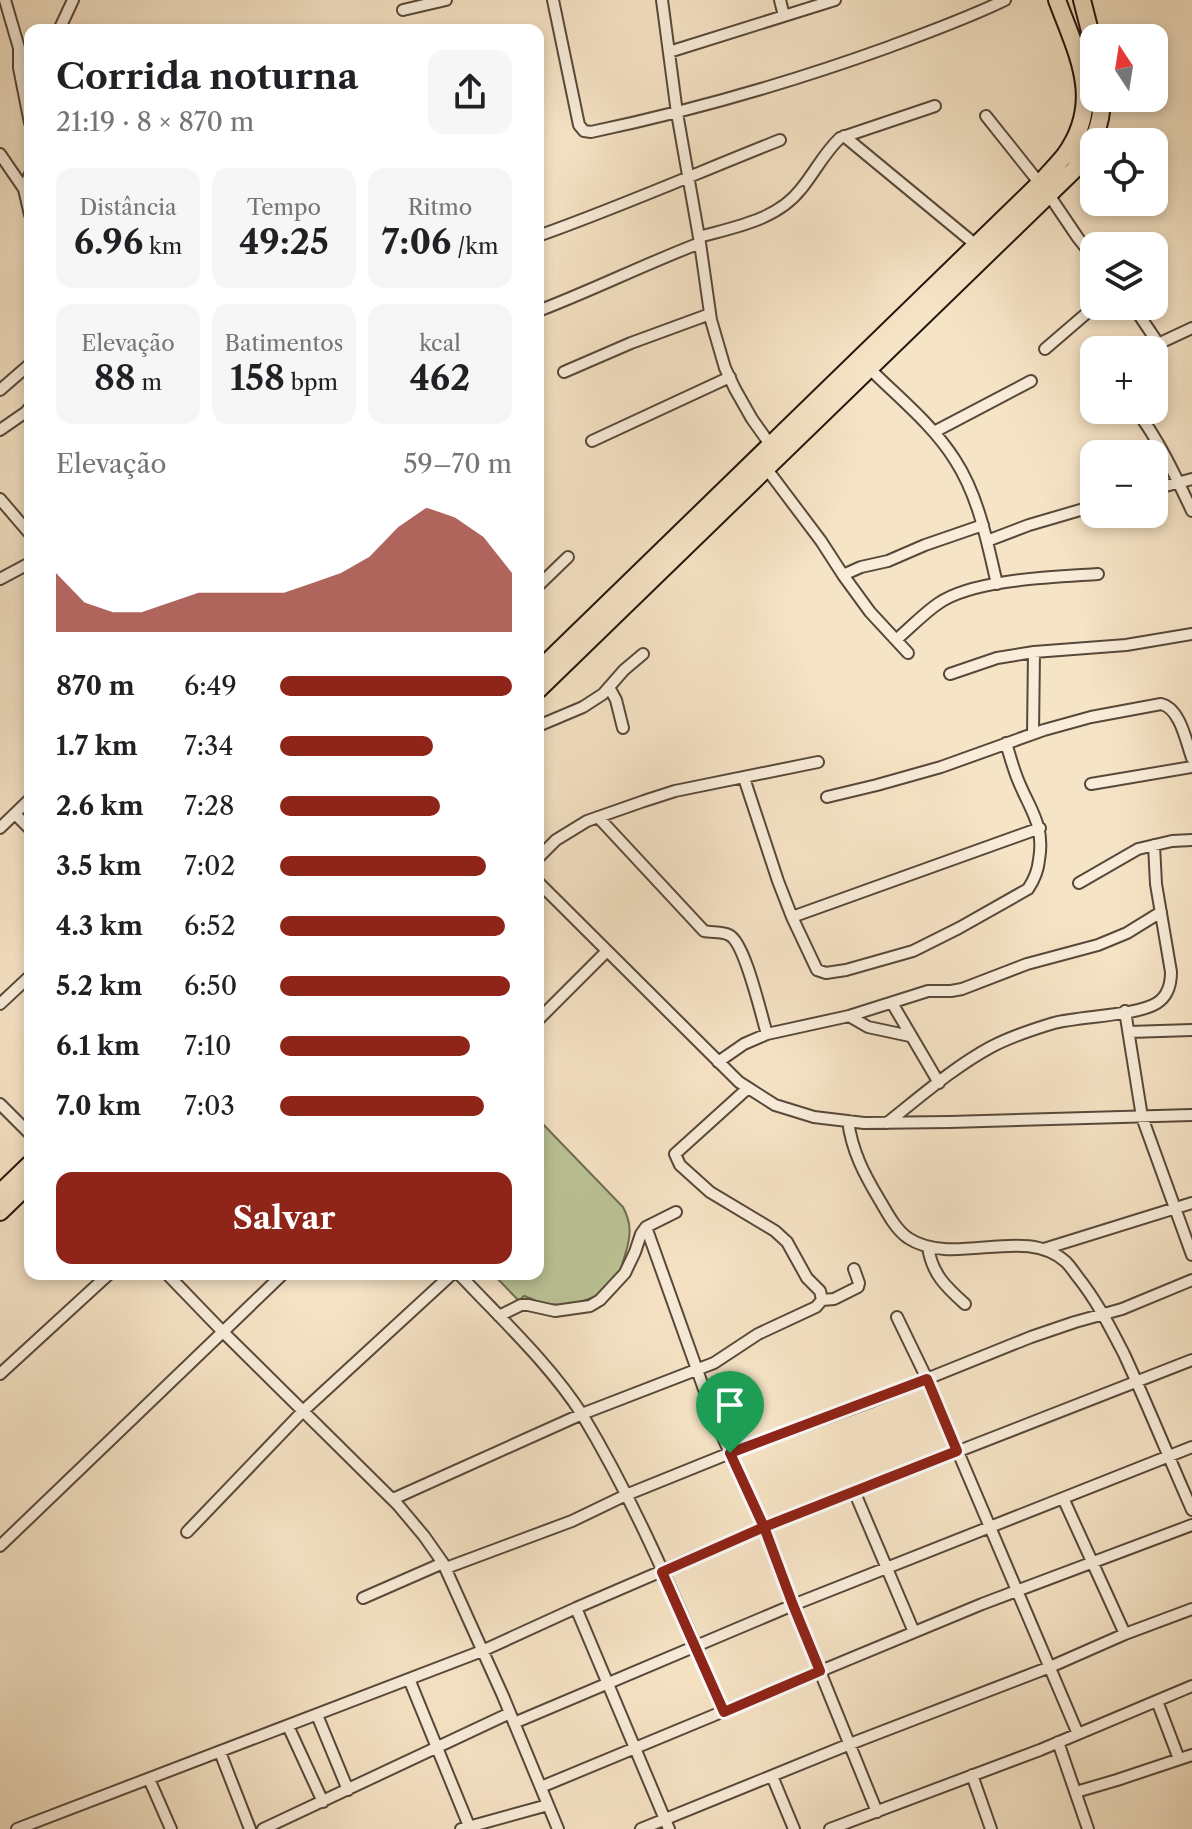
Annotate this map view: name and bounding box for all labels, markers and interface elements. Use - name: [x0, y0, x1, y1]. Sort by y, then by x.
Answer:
- north arrow: [1080, 24, 1168, 112]
- map controls: [1080, 24, 1168, 528]
- button: share: [428, 50, 512, 134]
- text: Corrida noturna: [56, 54, 358, 98]
- text: 21:19 · 8 × 870 m: [56, 106, 254, 138]
- button: locate: [1080, 128, 1168, 216]
- text: Distância: [80, 194, 177, 221]
- text: Tempo: [247, 194, 321, 221]
- text: Ritmo: [408, 194, 472, 221]
- text: 6.96: [74, 221, 143, 263]
- text: 49:25: [239, 221, 329, 263]
- text: 7:06: [382, 221, 451, 263]
- button: layers: [1080, 232, 1168, 320]
- text: km: [143, 233, 182, 260]
- text: /km: [451, 233, 498, 260]
- text: Elevação: [81, 330, 175, 357]
- text: Batimentos: [225, 330, 343, 357]
- text: kcal: [419, 330, 461, 357]
- button: +: [1080, 336, 1168, 424]
- text: 88: [94, 357, 136, 399]
- text: 158: [230, 357, 285, 399]
- text: 462: [410, 357, 470, 399]
- text: m: [136, 369, 162, 396]
- text: bpm: [285, 369, 338, 396]
- button: −: [1080, 440, 1168, 528]
- text: Elevação: [56, 448, 166, 480]
- text: 59–70 m: [403, 448, 512, 480]
- text: 870 m: [56, 670, 135, 702]
- text: 6:49: [184, 670, 237, 702]
- text: 1.7 km: [56, 730, 138, 762]
- text: 7:34: [184, 730, 233, 762]
- text: 2.6 km: [56, 790, 144, 822]
- text: 7:28: [184, 790, 234, 822]
- text: 3.5 km: [56, 850, 142, 882]
- text: 7:02: [184, 850, 236, 882]
- text: 4.3 km: [56, 910, 143, 942]
- text: 6:52: [184, 910, 236, 942]
- text: 5.2 km: [56, 970, 142, 1002]
- text: 6:50: [184, 970, 237, 1002]
- text: 6.1 km: [56, 1030, 140, 1062]
- text: 7:10: [184, 1030, 232, 1062]
- text: 7.0 km: [56, 1090, 141, 1122]
- text: 7:03: [184, 1090, 235, 1122]
- button: Salvar: [56, 1172, 512, 1264]
- pin: [696, 1371, 764, 1453]
- icon: arrive: [708, 1383, 752, 1427]

